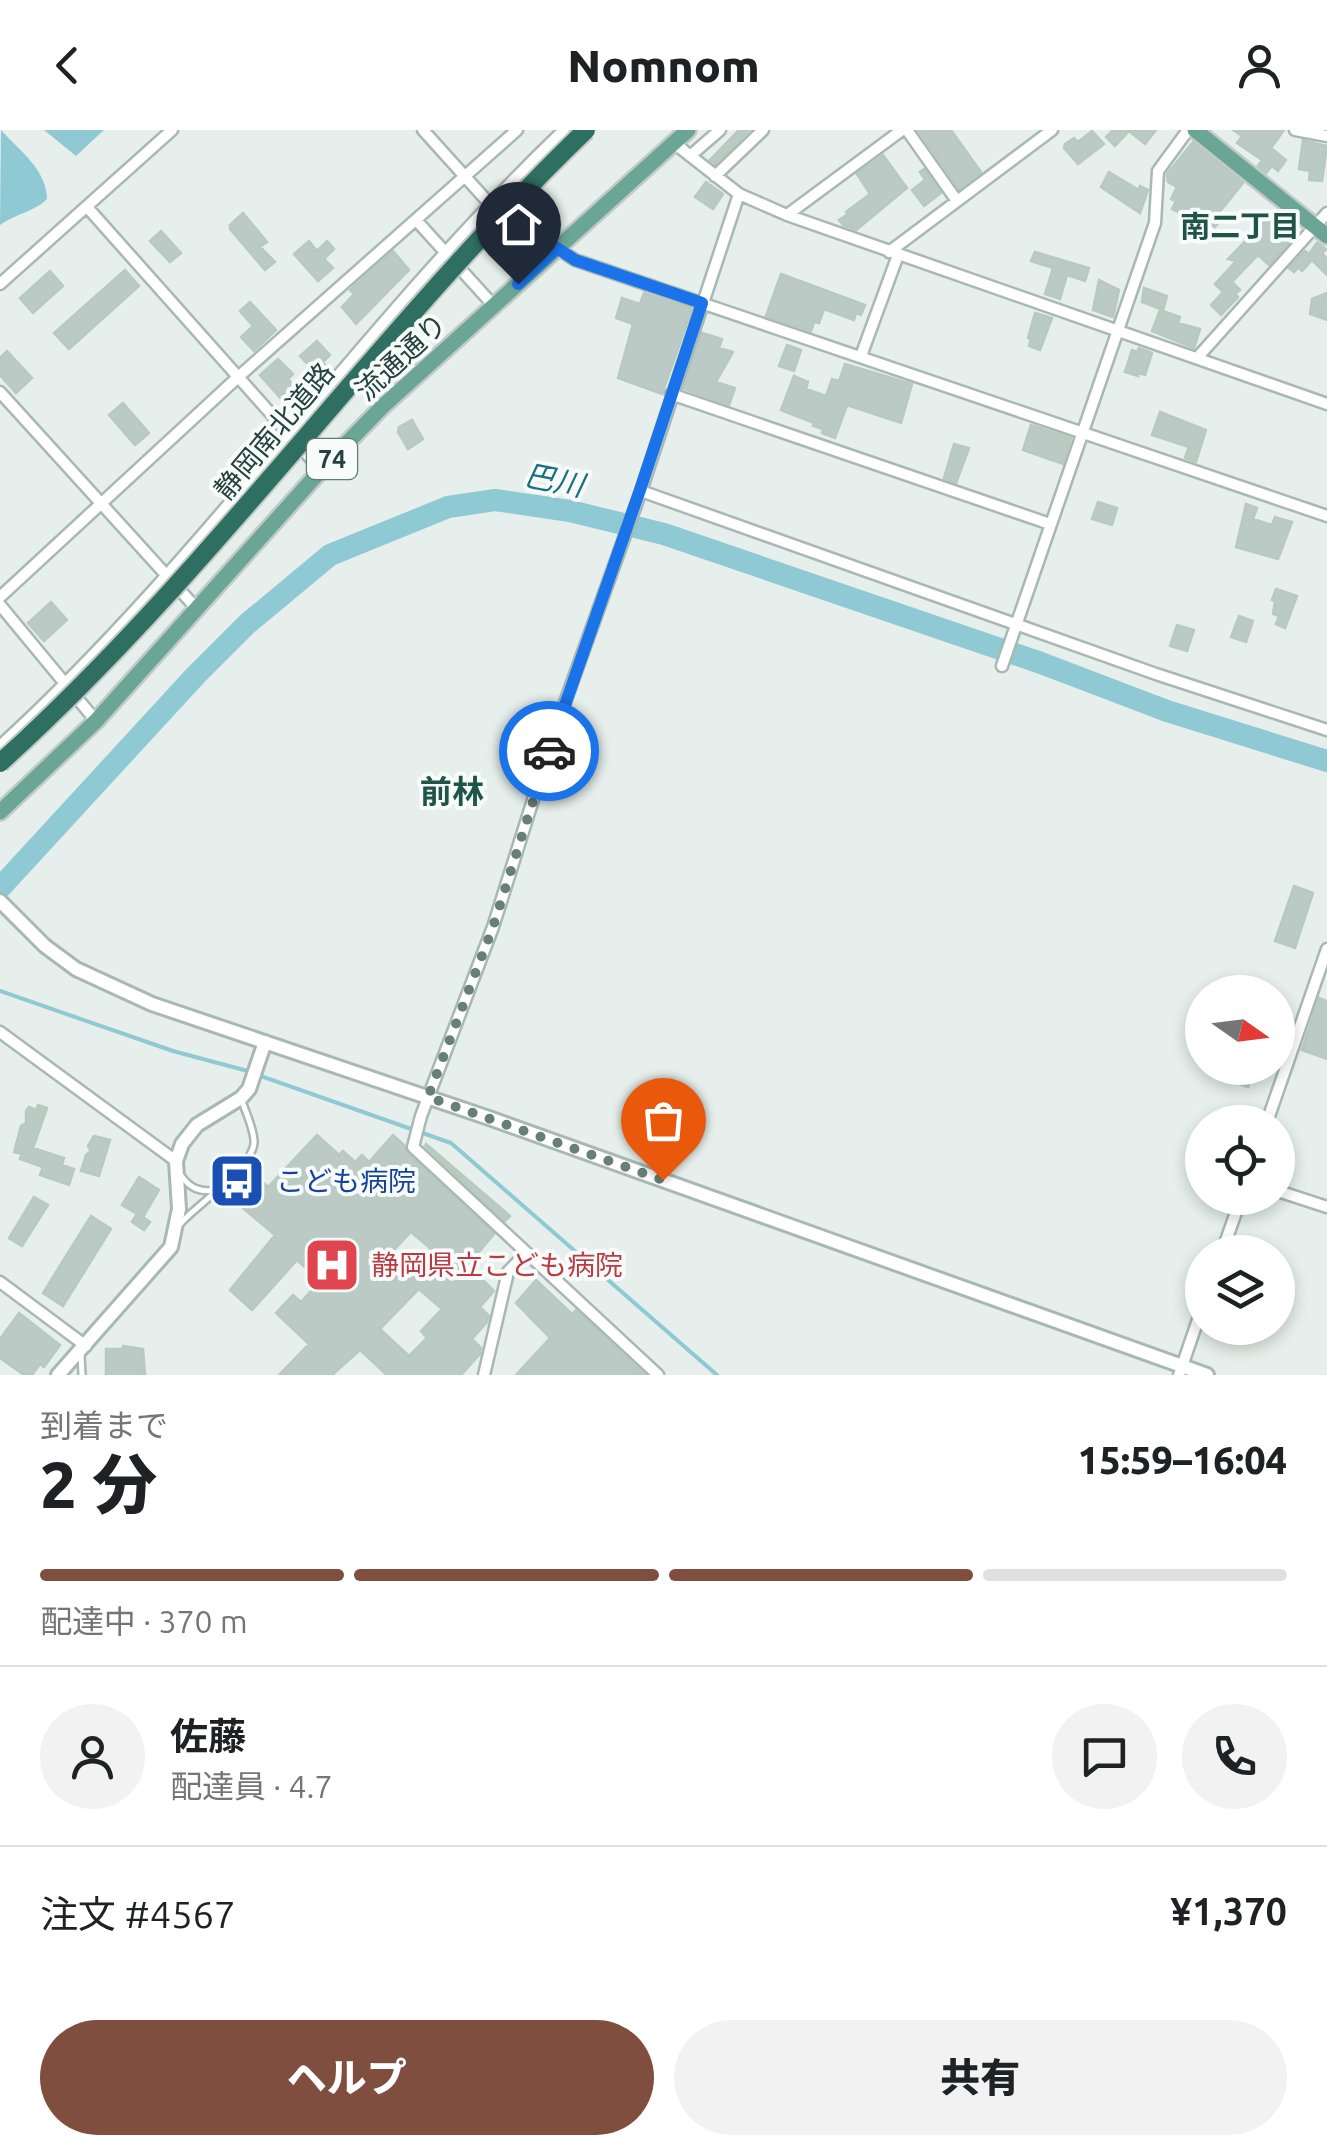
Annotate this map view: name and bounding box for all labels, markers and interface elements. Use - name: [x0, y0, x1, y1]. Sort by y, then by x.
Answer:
- icon: back: [40, 38, 95, 93]
- icon: person: [1232, 38, 1287, 93]
- text: Nomnom: [567, 40, 760, 91]
- pin: [476, 182, 561, 285]
- icon: home: [491, 197, 546, 252]
- district label: 南二丁目: [1180, 209, 1300, 243]
- street label: 流通通り: [349, 307, 452, 406]
- street label: 静岡南北道路: [208, 356, 339, 505]
- road number: 74: [307, 439, 357, 479]
- water label: 巴川: [521, 458, 590, 503]
- courier: [499, 701, 599, 801]
- icon: car: [522, 724, 577, 779]
- district label: 前林: [420, 773, 484, 809]
- north arrow: [1185, 975, 1295, 1085]
- map controls: [1185, 975, 1295, 1345]
- pin: [621, 1078, 706, 1181]
- icon: bag: [636, 1093, 691, 1148]
- button: locate: [1185, 1105, 1295, 1215]
- bus stop icon: こども病院: [207, 1151, 267, 1211]
- place label: こども病院: [276, 1165, 416, 1196]
- hospital icon: 静岡県立こども病院: [302, 1235, 362, 1295]
- button: layers: [1185, 1235, 1295, 1345]
- place label: 静岡県立こども病院: [371, 1249, 623, 1280]
- text: 到着まで: [40, 1407, 168, 1443]
- text: 15:59–16:04: [1078, 1439, 1287, 1481]
- text: 2 分: [40, 1447, 157, 1520]
- text: 配達中 · 370 m: [40, 1603, 248, 1639]
- button: person: [40, 1704, 145, 1809]
- button: chat: [1052, 1704, 1157, 1809]
- button: phone: [1182, 1704, 1287, 1809]
- text: 佐藤: [170, 1715, 246, 1757]
- text: 配達員 · 4.7: [170, 1768, 333, 1804]
- text: ¥1,370: [1170, 1890, 1287, 1932]
- text: 注文 #4567: [40, 1893, 235, 1935]
- button: ヘルプ: [40, 2020, 654, 2135]
- button: 共有: [674, 2020, 1287, 2135]

